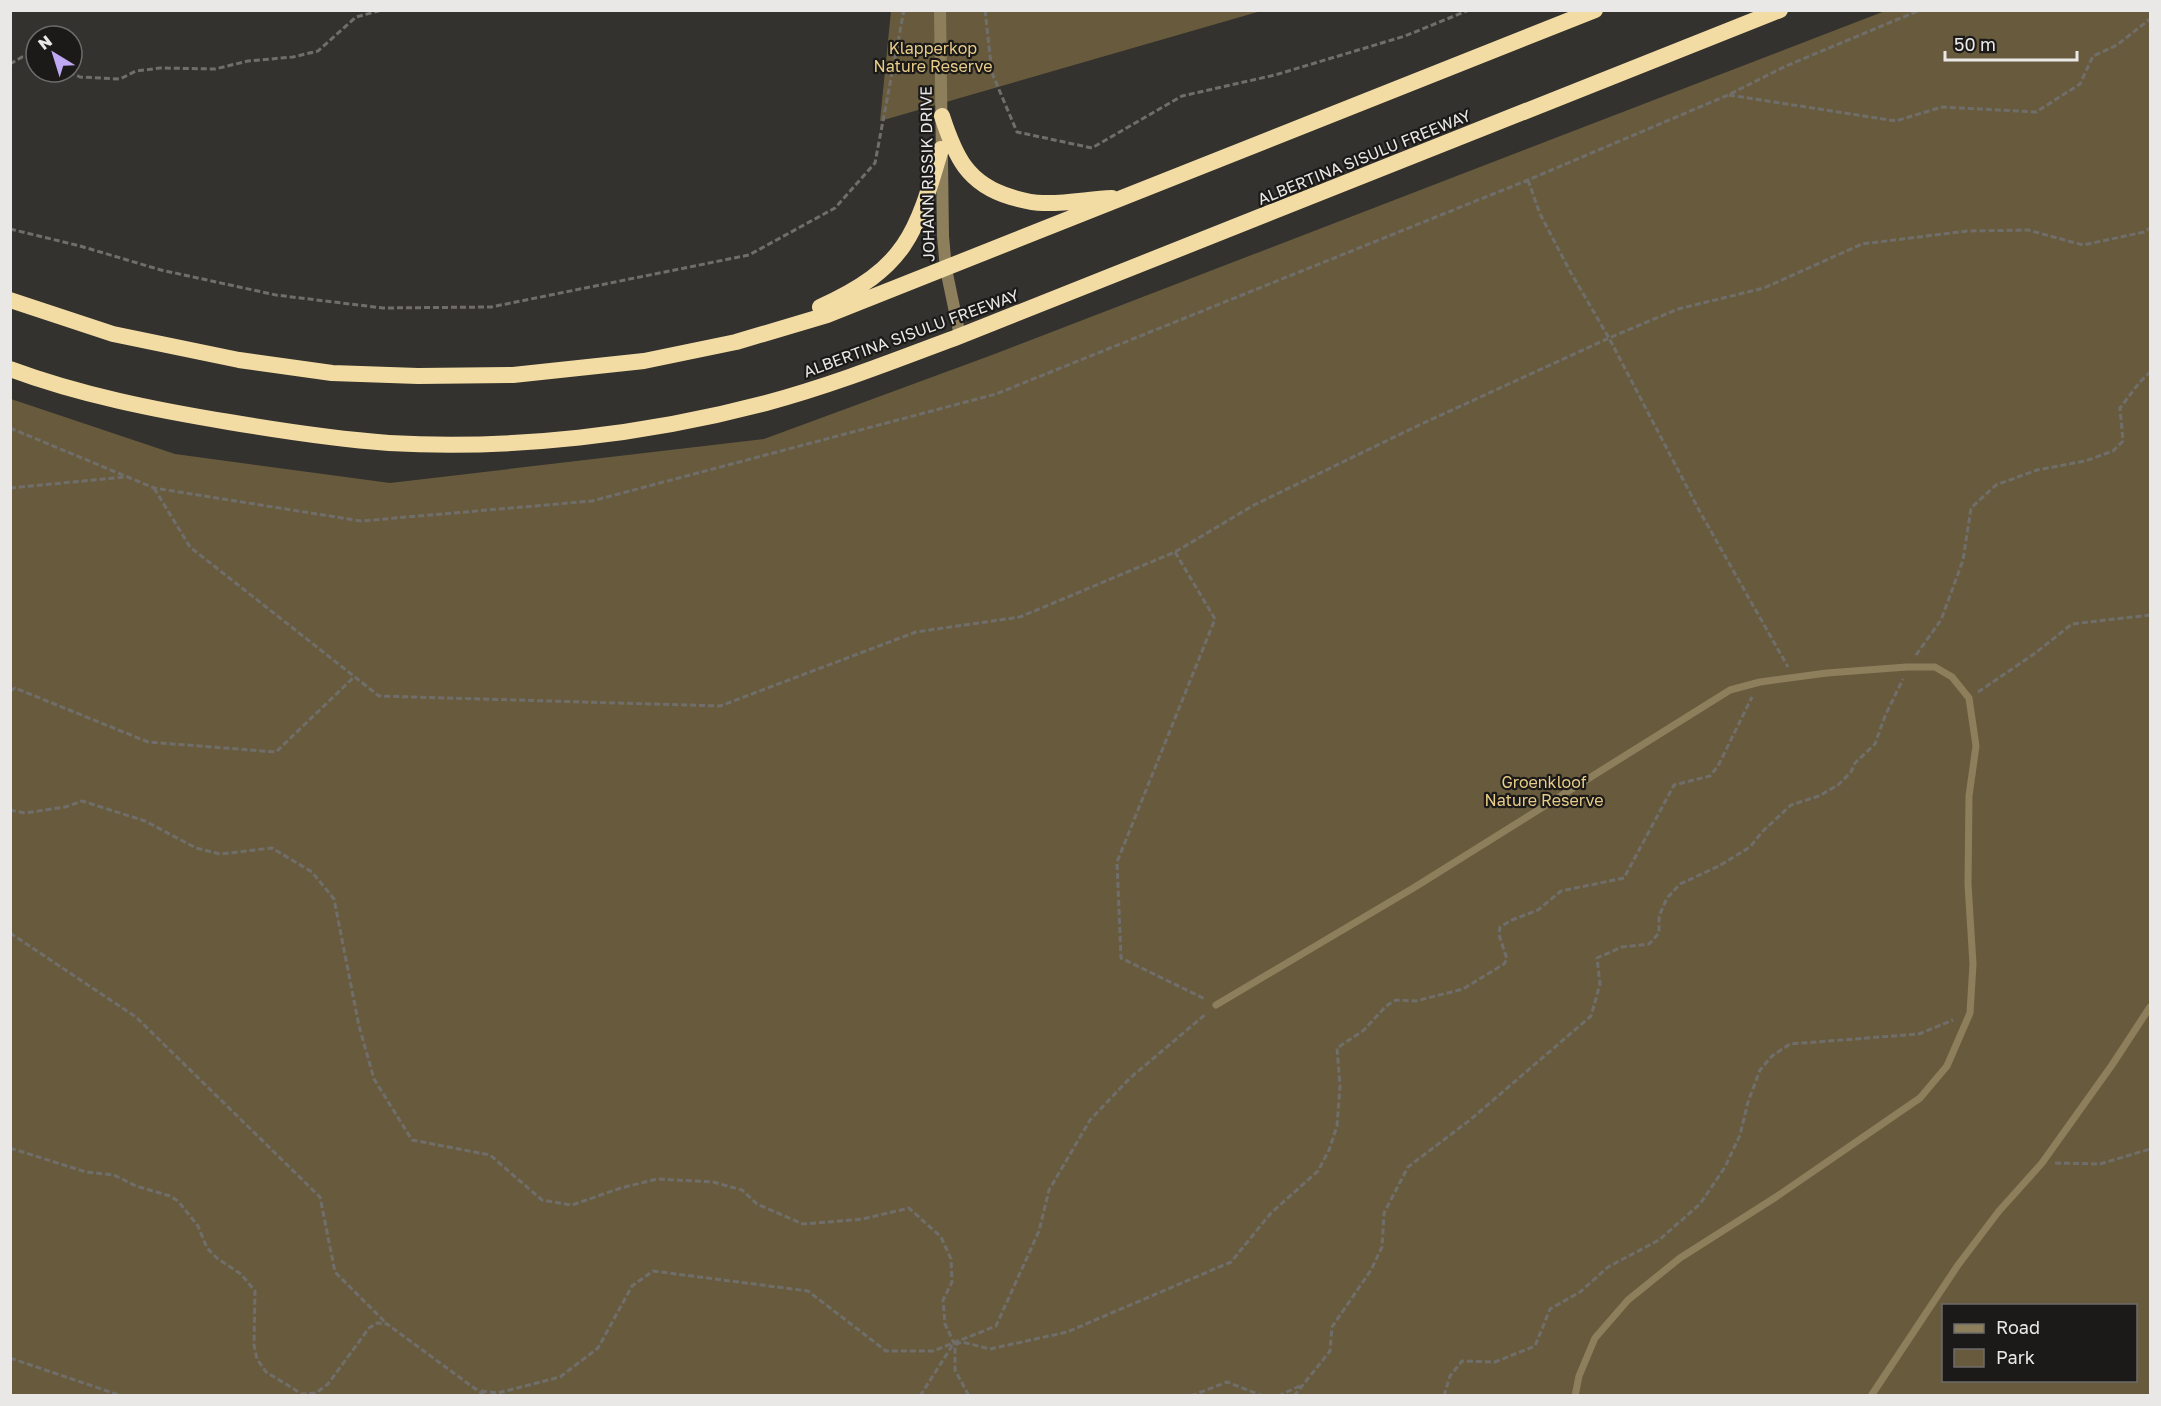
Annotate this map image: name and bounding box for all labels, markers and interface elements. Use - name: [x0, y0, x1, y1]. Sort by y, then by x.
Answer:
- north arrow: [24, 24, 84, 84]
- scale bar: [1945, 24, 2077, 62]
- text: N: [34, 31, 56, 54]
- text: 50 m: [1954, 33, 1996, 55]
- park label: Klapperkop Nature Reserve: [874, 38, 992, 76]
- street label: JOHANN RISSIK DRIVE: [915, 86, 939, 262]
- street label: ALBERTINA SISULU FREEWAY: [1255, 105, 1474, 209]
- street label: ALBERTINA SISULU FREEWAY: [800, 284, 1022, 381]
- park label: Groenkloof Nature Reserve: [1485, 772, 1603, 810]
- legend: [1942, 1304, 2137, 1382]
- text: Road: [1996, 1316, 2040, 1338]
- text: Park: [1996, 1346, 2035, 1368]

